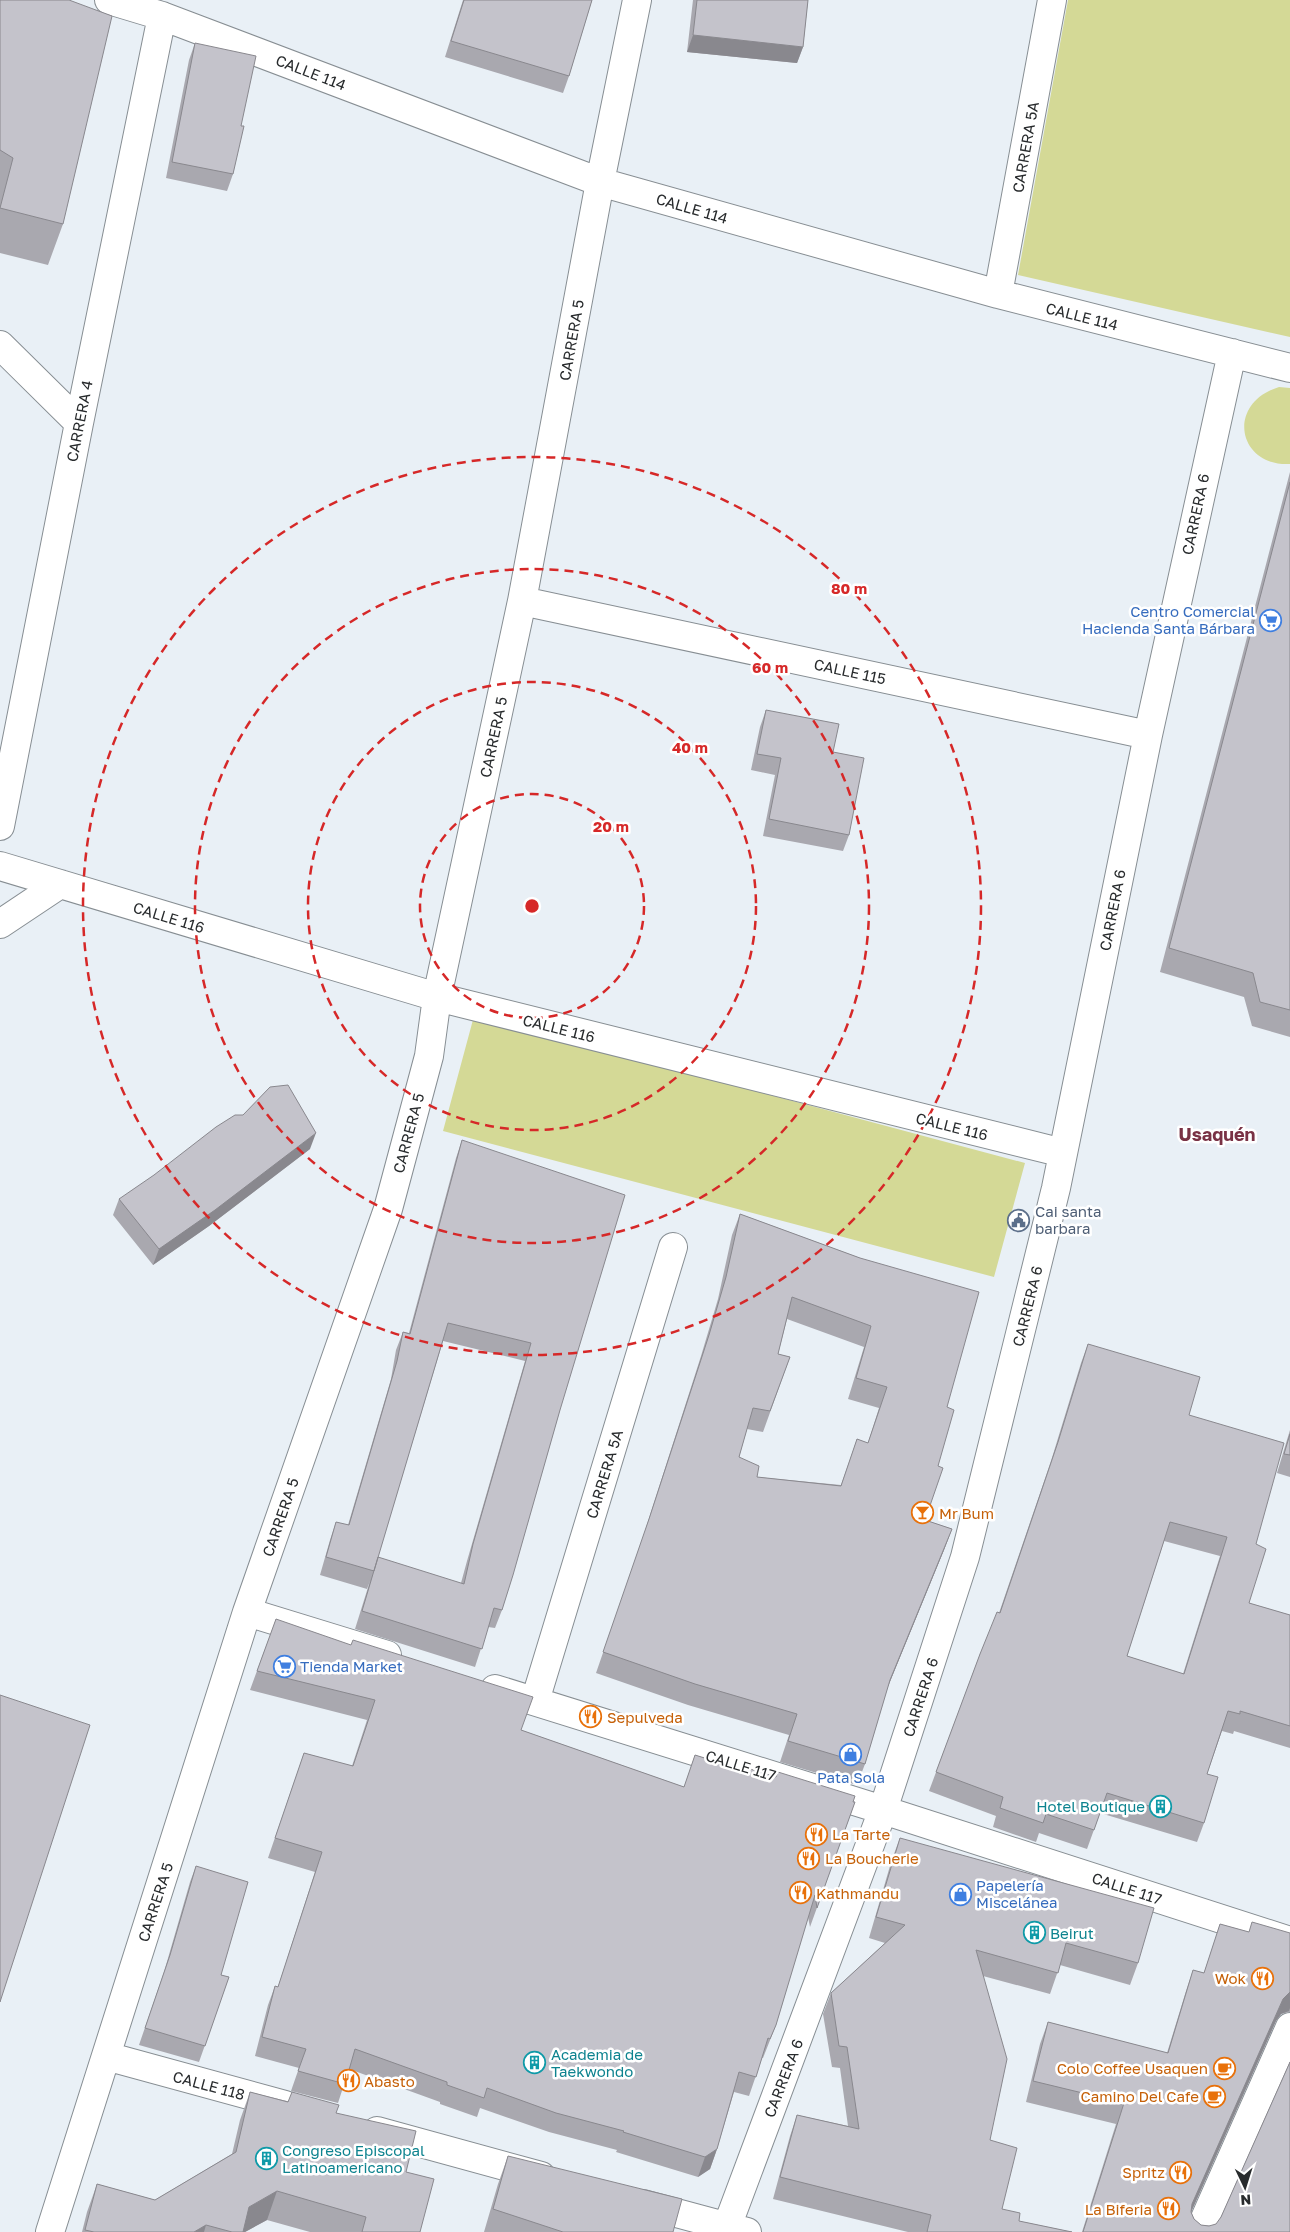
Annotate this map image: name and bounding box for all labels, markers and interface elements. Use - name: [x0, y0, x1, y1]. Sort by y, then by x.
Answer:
- street label: CALLE 114: [273, 50, 349, 94]
- street label: CARRERA 5A: [1008, 100, 1042, 194]
- street label: CALLE 114: [654, 189, 730, 227]
- street label: CARRERA 5: [555, 298, 587, 382]
- street label: CALLE 114: [1044, 298, 1120, 334]
- street label: CARRERA 4: [62, 379, 96, 463]
- street label: CARRERA 6: [1178, 472, 1212, 556]
- text: 80 m: [831, 579, 867, 597]
- place label: Centro Comercial Hacienda Santa Bárbara: [1082, 602, 1255, 637]
- supermarket icon: Centro Comercial Hacienda Santa Bárbara: [1259, 608, 1283, 632]
- street label: CALLE 115: [812, 655, 888, 687]
- text: 60 m: [752, 658, 788, 676]
- street label: CARRERA 5: [476, 695, 510, 779]
- text: 40 m: [672, 738, 708, 756]
- text: 20 m: [593, 817, 629, 835]
- street label: CARRERA 6: [1095, 868, 1129, 952]
- centre of rings: [523, 897, 541, 915]
- street label: CALLE 116: [131, 898, 207, 936]
- street label: CALLE 116: [521, 1010, 597, 1046]
- street label: CARRERA 5: [389, 1091, 427, 1175]
- street label: CALLE 116: [914, 1108, 990, 1144]
- district label: Usaquén: [1179, 1123, 1256, 1145]
- place label: Cai santa barbara: [1035, 1202, 1101, 1237]
- public building icon: Cai santa barbara: [1007, 1208, 1031, 1232]
- street label: CARRERA 6: [1008, 1264, 1046, 1348]
- street label: CARRERA 5A: [582, 1427, 626, 1521]
- street label: CARRERA 5: [258, 1475, 302, 1559]
- bar icon: Mr Bum: [911, 1501, 935, 1525]
- place label: Mr Bum: [939, 1504, 994, 1522]
- supermarket icon: Tienda Market: [272, 1654, 296, 1678]
- street label: CARRERA 6: [899, 1655, 941, 1739]
- place label: Tienda Market: [300, 1657, 403, 1675]
- restaurant icon: Sepulveda: [579, 1705, 603, 1729]
- place label: Sepulveda: [607, 1708, 683, 1726]
- shop icon: Pata Sola: [839, 1742, 863, 1766]
- street label: CALLE 117: [704, 1746, 778, 1784]
- place label: Pata Sola: [817, 1768, 885, 1786]
- building icon: Hotel Boutique: [1149, 1794, 1173, 1818]
- place label: Hotel Boutique: [1036, 1797, 1145, 1815]
- restaurant icon: La Tarte: [804, 1822, 828, 1846]
- place label: La Tarte: [832, 1825, 891, 1843]
- restaurant icon: La Boucherie: [797, 1846, 821, 1870]
- place label: La Boucherie: [825, 1849, 919, 1867]
- street label: CARRERA 5: [134, 1860, 176, 1944]
- street label: CALLE 117: [1090, 1868, 1164, 1908]
- place label: Papelería Miscelánea: [976, 1876, 1057, 1911]
- restaurant icon: Kathmandu: [788, 1881, 812, 1905]
- shop icon: Papelería Miscelánea: [948, 1882, 972, 1906]
- place label: Kathmandu: [816, 1884, 899, 1902]
- building icon: Beirut: [1022, 1921, 1046, 1945]
- place label: Beirut: [1050, 1924, 1094, 1942]
- restaurant icon: Wok: [1250, 1966, 1274, 1990]
- place label: Wok: [1215, 1969, 1247, 1987]
- street label: CARRERA 6: [760, 2036, 806, 2120]
- place label: Academia de Taekwondo: [551, 2045, 643, 2080]
- building icon: Academia de Taekwondo: [523, 2051, 547, 2075]
- cafe icon: Colo Coffee Usaquen: [1212, 2056, 1236, 2080]
- place label: Colo Coffee Usaquen: [1057, 2059, 1208, 2077]
- street label: CALLE 118: [171, 2067, 247, 2103]
- restaurant icon: Abasto: [336, 2069, 360, 2093]
- place label: Abasto: [364, 2072, 415, 2090]
- cafe icon: Camino Del Cafe: [1203, 2084, 1227, 2108]
- place label: Camino Del Cafe: [1081, 2087, 1199, 2105]
- place label: Congreso Episcopal Latinoamericano: [282, 2141, 425, 2176]
- building icon: Congreso Episcopal Latinoamericano: [254, 2147, 278, 2171]
- restaurant icon: Spritz: [1169, 2160, 1193, 2184]
- north arrow: [1220, 2162, 1270, 2212]
- place label: Spritz: [1122, 2163, 1165, 2181]
- text: N: [1240, 2192, 1252, 2209]
- restaurant icon: La Biferia: [1156, 2197, 1180, 2221]
- place label: La Biferia: [1085, 2200, 1152, 2218]

